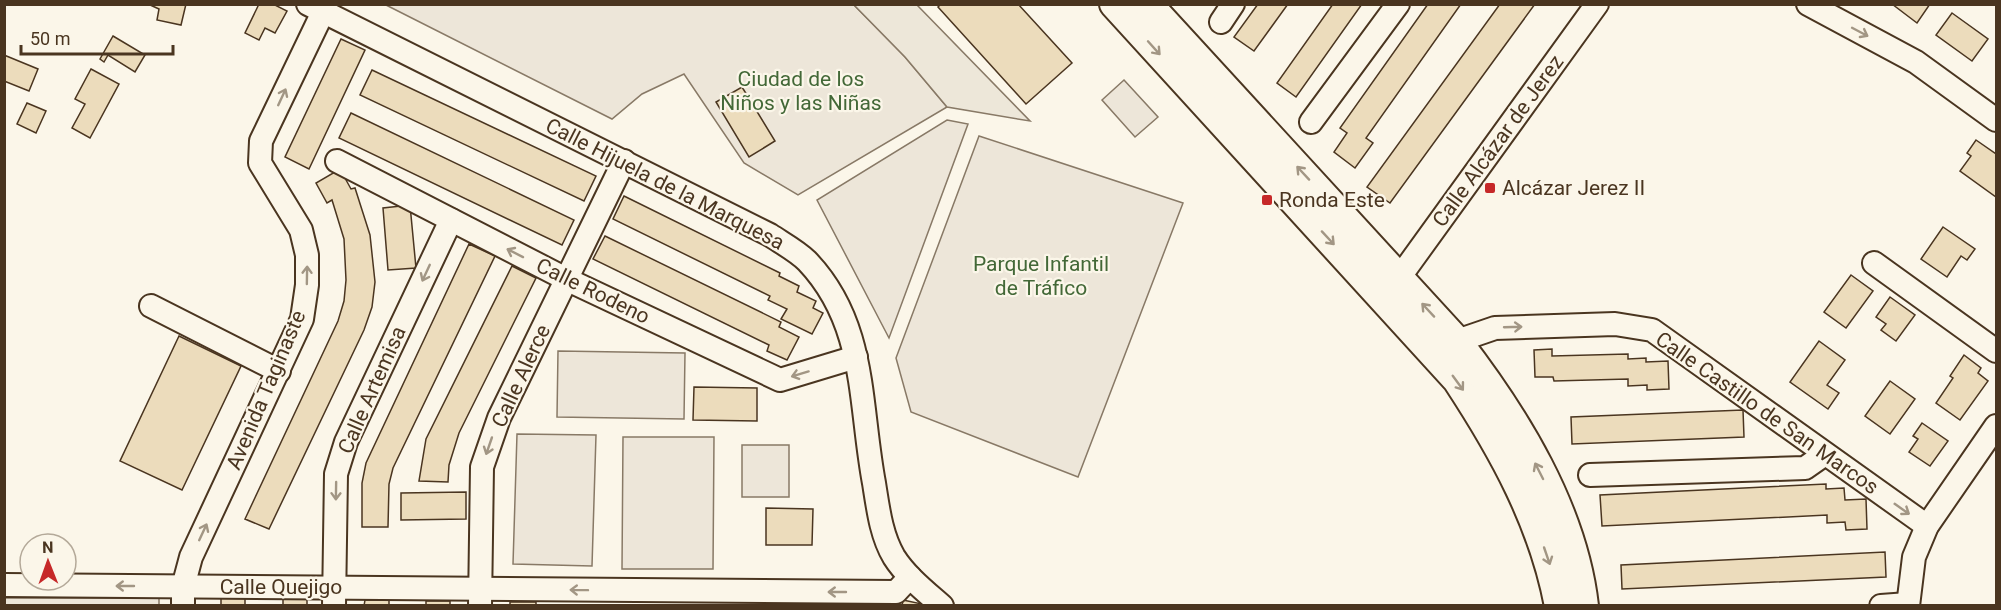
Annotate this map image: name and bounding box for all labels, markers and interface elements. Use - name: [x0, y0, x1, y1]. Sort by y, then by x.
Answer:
- scale bar: [21, 18, 172, 56]
- one-way arrow: [1850, 27, 1868, 38]
- text: 50 m: [30, 28, 70, 49]
- one-way arrow: [1147, 40, 1161, 55]
- street label: Calle Alcázar de Jerez: [1428, 50, 1568, 232]
- park label: Ciudad de los Niños y las Niñas: [720, 67, 882, 115]
- one-way arrow: [277, 89, 289, 107]
- street label: Calle Hijuela de la Marquesa: [542, 113, 788, 255]
- one-way arrow: [1296, 166, 1310, 181]
- place label: Alcázar Jerez II: [1502, 176, 1645, 200]
- marker: Alcázar Jerez II: [1483, 181, 1497, 195]
- place label: Ronda Este: [1279, 188, 1385, 212]
- marker: Ronda Este: [1260, 193, 1274, 207]
- one-way arrow: [1321, 230, 1335, 245]
- one-way arrow: [507, 247, 525, 258]
- park label: Parque Infantil de Tráfico: [973, 252, 1109, 300]
- street label: Calle Rodeno: [532, 253, 654, 329]
- one-way arrow: [419, 264, 431, 282]
- one-way arrow: [301, 266, 313, 286]
- one-way arrow: [1421, 302, 1435, 317]
- street label: Avenida Taginaste: [222, 307, 310, 473]
- street label: Calle Alerce: [487, 321, 555, 431]
- one-way arrow: [1503, 322, 1523, 333]
- street label: Calle Artemisa: [333, 323, 411, 457]
- street label: Calle Castillo de San Marcos: [1651, 327, 1883, 499]
- one-way arrow: [791, 369, 810, 380]
- one-way arrow: [1452, 375, 1464, 391]
- one-way arrow: [482, 437, 493, 455]
- one-way arrow: [1533, 462, 1545, 480]
- one-way arrow: [330, 480, 342, 500]
- one-way arrow: [1894, 503, 1910, 515]
- one-way arrow: [197, 523, 209, 541]
- north arrow: [18, 532, 78, 592]
- text: N: [42, 538, 54, 557]
- one-way arrow: [1542, 546, 1553, 565]
- street label: Calle Quejigo: [220, 575, 342, 599]
- one-way arrow: [115, 580, 135, 592]
- one-way arrow: [570, 584, 590, 596]
- one-way arrow: [828, 586, 848, 598]

